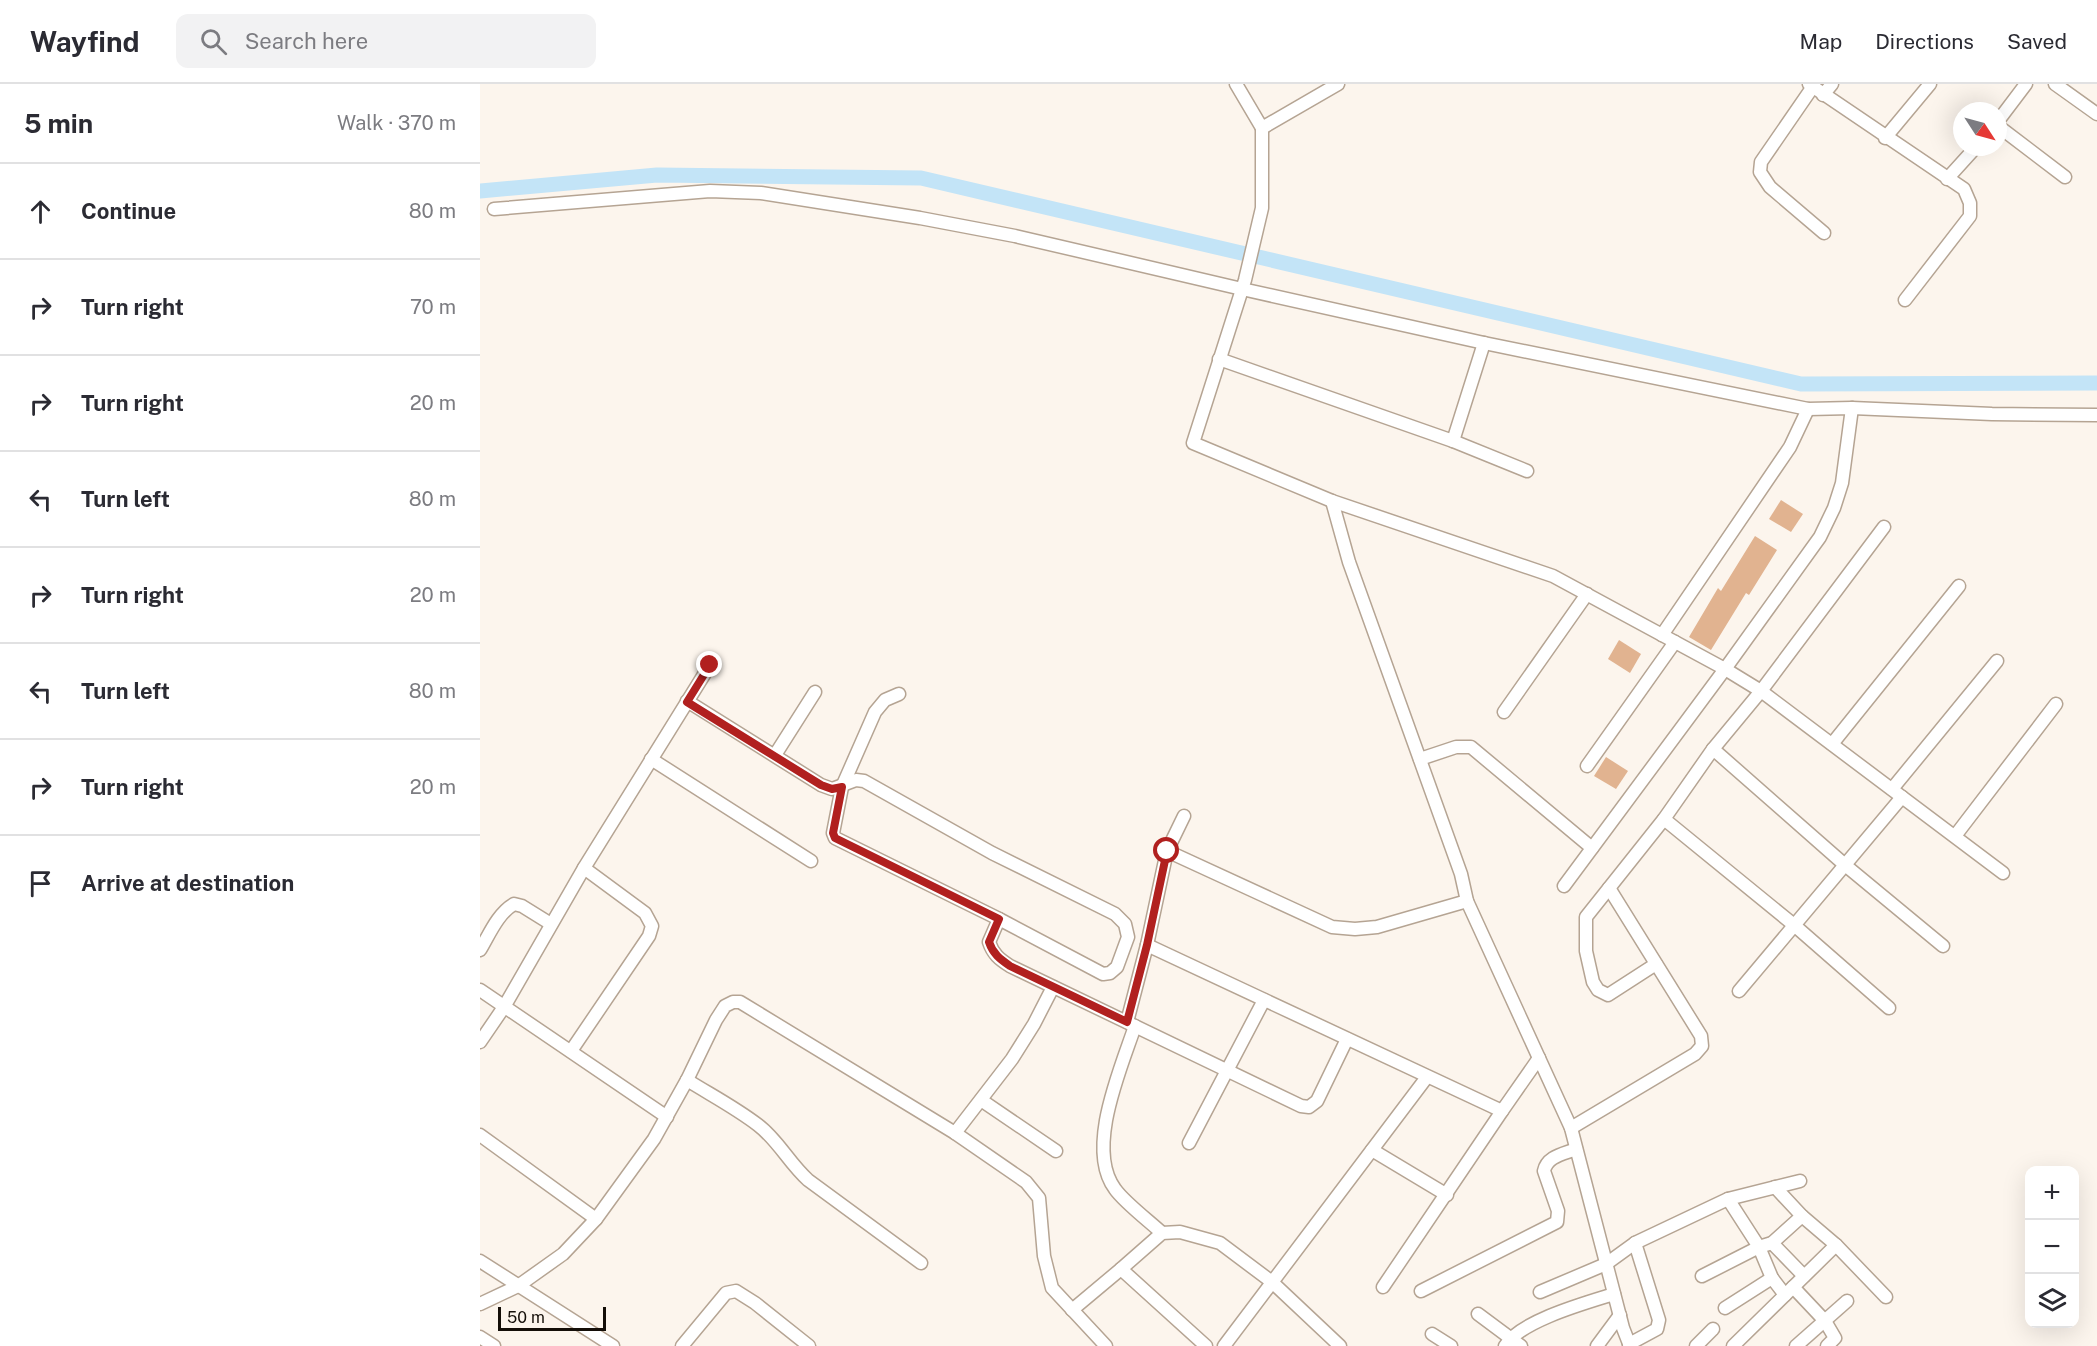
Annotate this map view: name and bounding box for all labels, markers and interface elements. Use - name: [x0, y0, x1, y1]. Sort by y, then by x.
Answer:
- search box: [176, 14, 596, 68]
- text: Wayfind: [30, 25, 140, 58]
- icon: search: [197, 25, 230, 58]
- text: Search here: [245, 28, 368, 54]
- text: Map: [1800, 29, 1842, 54]
- text: Directions: [1875, 29, 1974, 54]
- text: Saved: [2007, 29, 2067, 54]
- north arrow: [1953, 102, 2007, 156]
- text: 5 min: [24, 108, 93, 139]
- text: Walk · 370 m: [337, 111, 456, 135]
- icon: ahead: [24, 195, 57, 228]
- text: Continue: [81, 198, 176, 224]
- text: 80 m: [409, 199, 456, 223]
- icon: right: [24, 291, 57, 324]
- text: Turn right: [81, 294, 184, 320]
- text: 70 m: [410, 295, 456, 319]
- icon: right: [24, 387, 57, 420]
- text: Turn right: [81, 390, 184, 416]
- text: 20 m: [410, 391, 456, 415]
- icon: left: [24, 483, 57, 516]
- text: Turn left: [81, 486, 170, 512]
- text: 80 m: [409, 487, 456, 511]
- icon: right: [24, 579, 57, 612]
- text: Turn right: [81, 582, 184, 608]
- text: 20 m: [410, 583, 456, 607]
- route end: [696, 651, 722, 677]
- icon: left: [24, 675, 57, 708]
- text: Turn left: [81, 678, 170, 704]
- text: 80 m: [409, 679, 456, 703]
- icon: right: [24, 771, 57, 804]
- text: Turn right: [81, 774, 184, 800]
- text: 20 m: [410, 775, 456, 799]
- route start: [1153, 837, 1179, 863]
- icon: arrive: [24, 867, 57, 900]
- text: Arrive at destination: [81, 870, 294, 896]
- map controls: [2025, 1166, 2079, 1328]
- button: +: [2025, 1166, 2079, 1220]
- button: −: [2025, 1220, 2079, 1274]
- button: layers: [2025, 1274, 2079, 1328]
- scale bar: [498, 1304, 606, 1332]
- text: 50 m: [507, 1308, 545, 1327]

